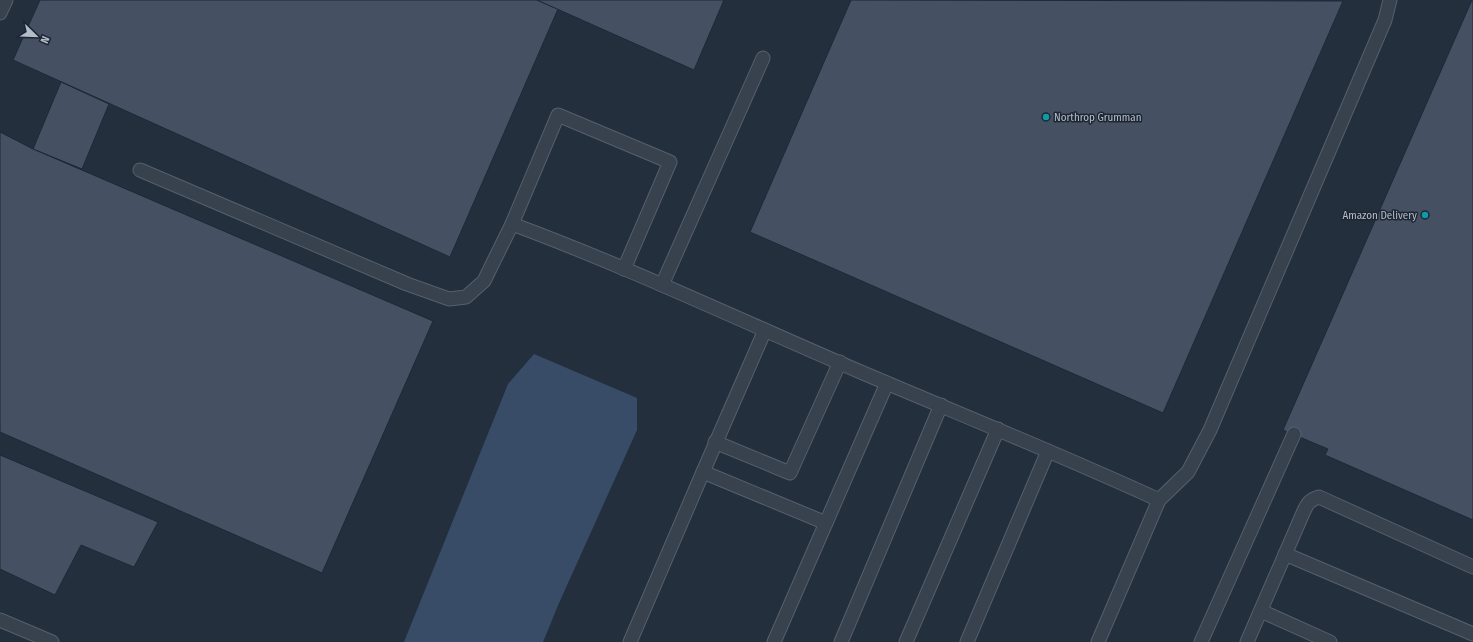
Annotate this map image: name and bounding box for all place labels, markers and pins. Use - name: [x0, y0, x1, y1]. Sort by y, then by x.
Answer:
- place label: Northrop Grumman: [1054, 111, 1141, 124]
- marker: Northrop Grumman: [1041, 112, 1051, 122]
- place label: Amazon Delivery: [1342, 209, 1417, 222]
- marker: Amazon Delivery: [1420, 210, 1430, 220]

